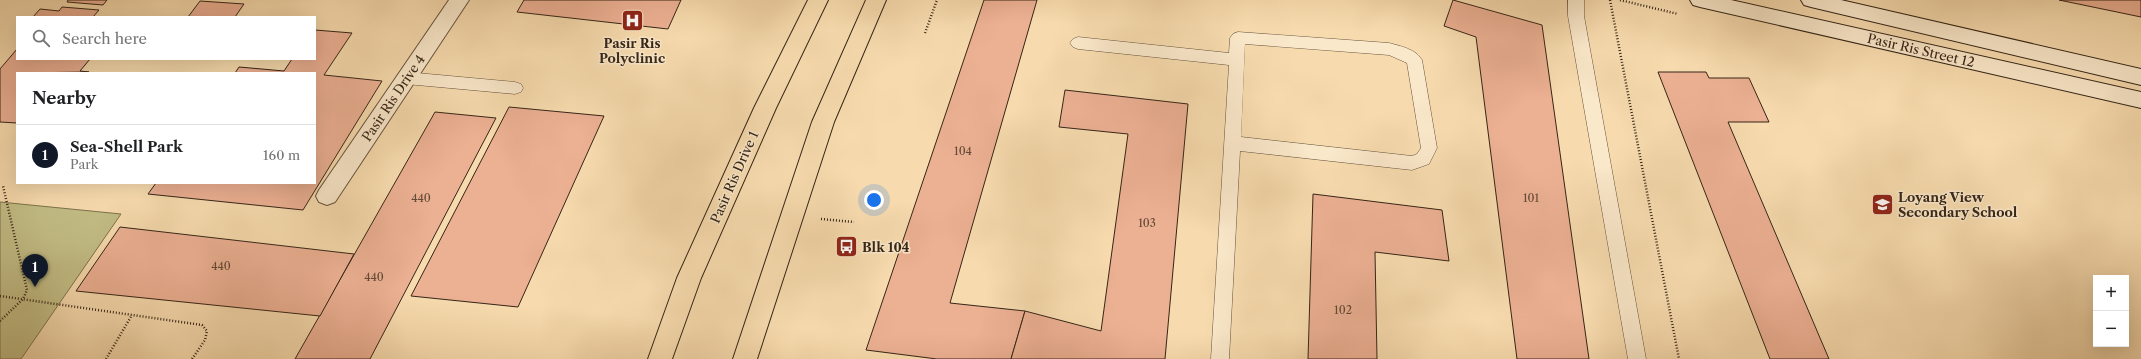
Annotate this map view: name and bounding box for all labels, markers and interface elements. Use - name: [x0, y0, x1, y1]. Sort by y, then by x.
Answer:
- hospital icon: Pasir Ris Polyclinic: [619, 8, 645, 34]
- search box: [16, 16, 316, 60]
- icon: search: [30, 27, 52, 49]
- text: Search here: [62, 29, 147, 48]
- street label: Pasir Ris Street 12: [1866, 30, 1976, 70]
- place label: Pasir Ris Polyclinic: [599, 35, 665, 66]
- street label: Pasir Ris Drive 4: [358, 52, 428, 144]
- text: Nearby: [32, 88, 96, 108]
- street label: Pasir Ris Drive 1: [707, 128, 762, 225]
- text: Sea-Shell Park: [70, 137, 183, 156]
- house number: 104: [954, 144, 972, 158]
- text: 1: [42, 147, 48, 163]
- text: 160 m: [263, 147, 300, 163]
- text: Park: [70, 156, 98, 172]
- place label: Loyang View Secondary School: [1898, 189, 2018, 220]
- your location: [864, 190, 884, 210]
- house number: 440: [411, 191, 431, 205]
- house number: 101: [1523, 191, 1539, 205]
- school or university icon: Loyang View Secondary School: [1870, 191, 1896, 217]
- house number: 103: [1138, 216, 1156, 230]
- bus stop icon: Blk 104: [833, 234, 859, 260]
- place label: Blk 104: [862, 239, 910, 255]
- pin: 1: [22, 254, 48, 287]
- house number: 440: [211, 259, 231, 273]
- house number: 440: [364, 270, 384, 284]
- map controls: [2093, 275, 2129, 347]
- button: +: [2093, 275, 2129, 311]
- house number: 102: [1334, 303, 1352, 317]
- button: −: [2093, 311, 2129, 347]

